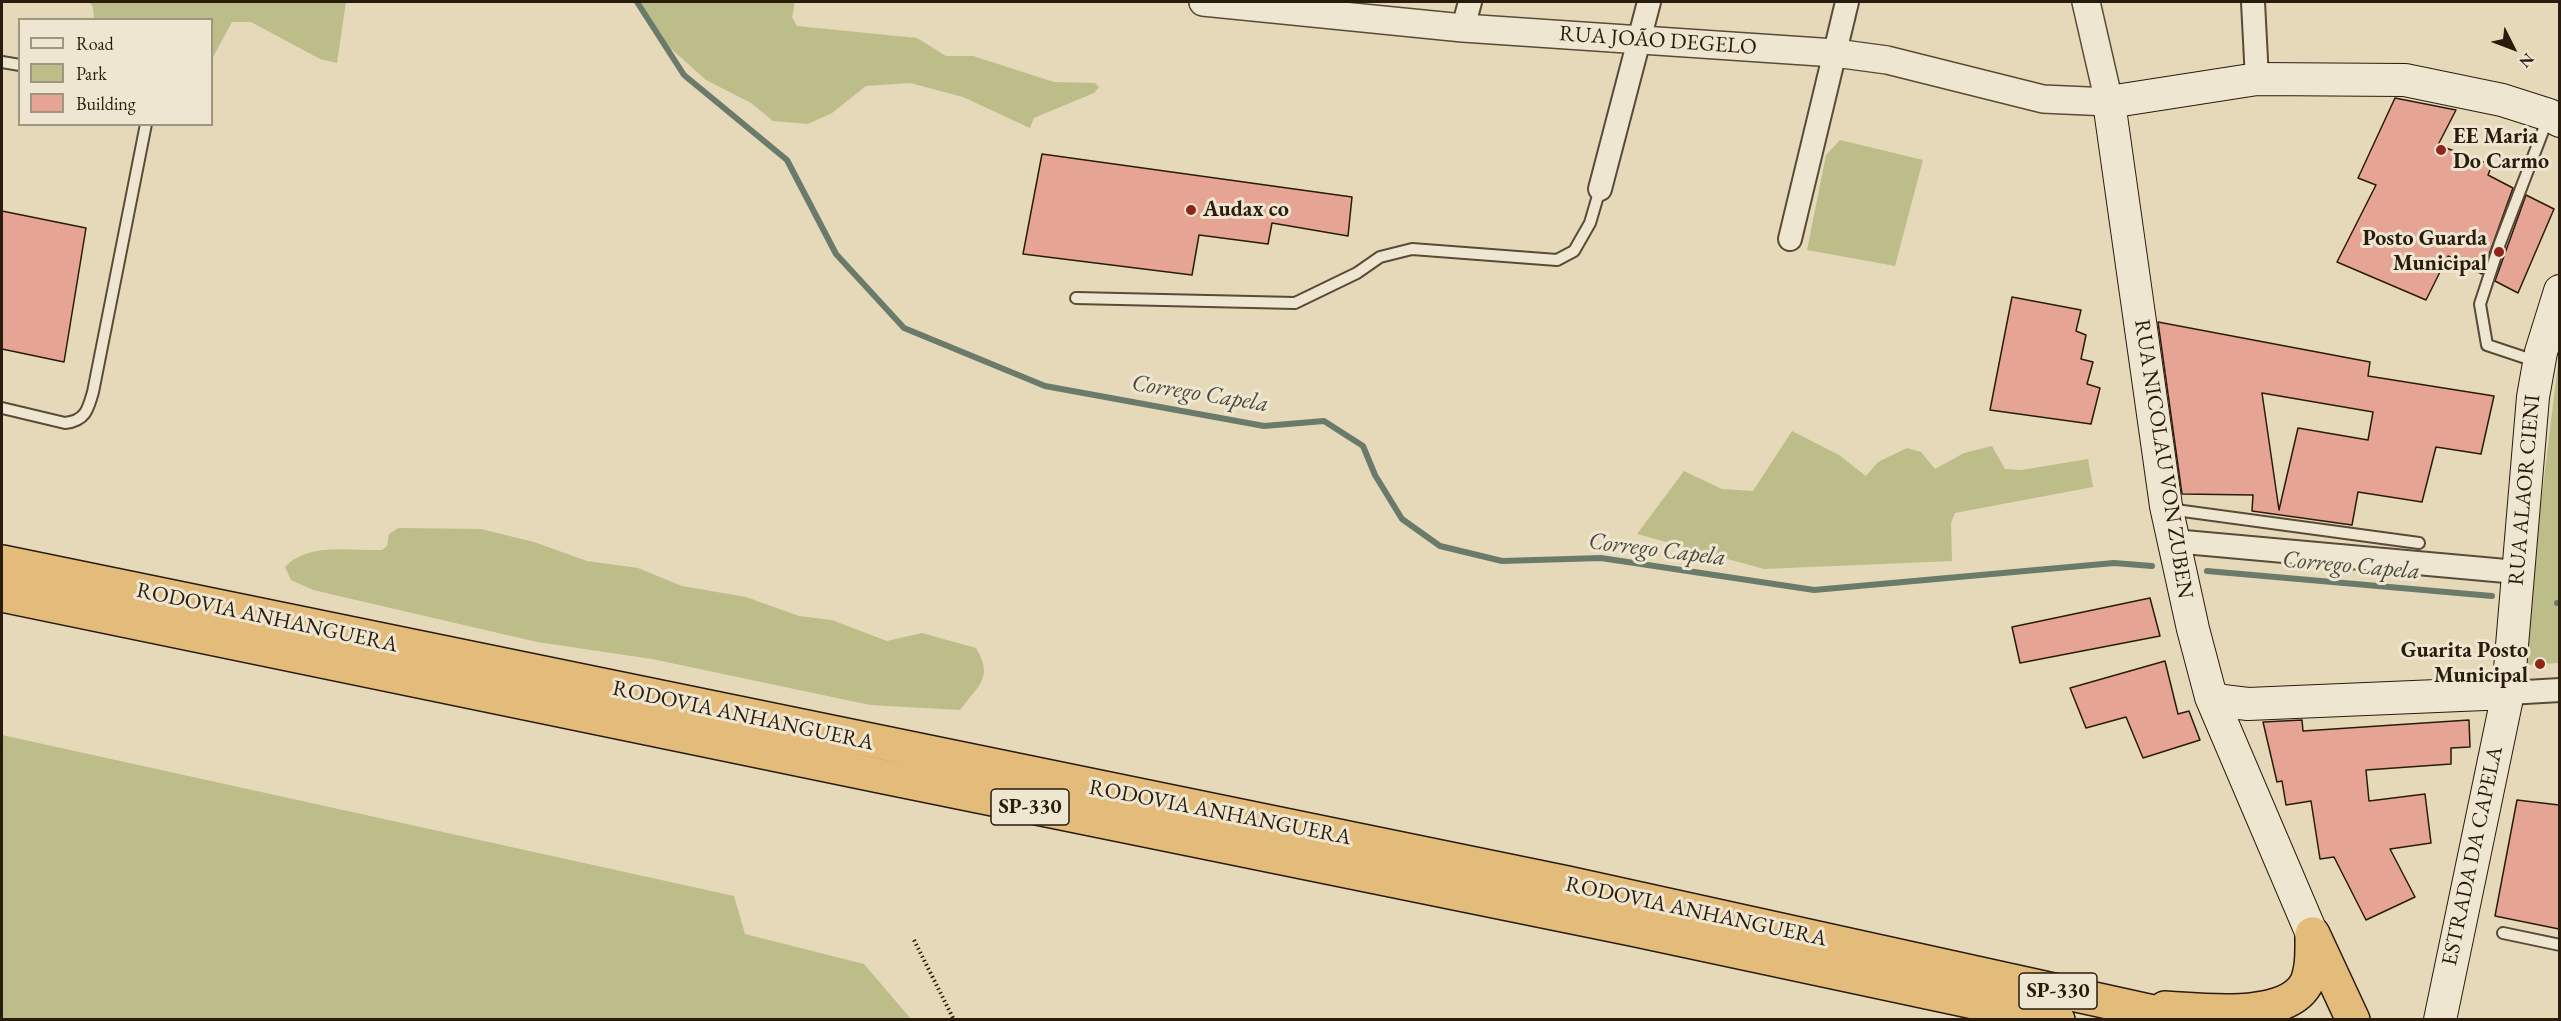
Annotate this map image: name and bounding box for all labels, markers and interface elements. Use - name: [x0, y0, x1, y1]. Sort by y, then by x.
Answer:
- legend: [18, 18, 213, 126]
- north arrow: [2483, 18, 2543, 78]
- street label: RUA JOÃO DEGELO: [1558, 21, 1758, 61]
- text: Road: [76, 32, 114, 55]
- text: N: [2515, 49, 2539, 72]
- text: Park: [76, 62, 107, 85]
- text: Building: [76, 92, 136, 115]
- place label: EE Maria Do Carmo: [2453, 124, 2549, 176]
- marker: EE Maria Do Carmo: [2434, 143, 2448, 157]
- place label: Audax co: [1203, 197, 1289, 223]
- marker: Audax co: [1184, 203, 1198, 217]
- place label: Posto Guarda Municipal: [2363, 226, 2487, 278]
- marker: Posto Guarda Municipal: [2492, 245, 2506, 259]
- street label: RUA NICOLAU VON ZUBEN: [2128, 317, 2198, 601]
- water label: Corrego Capela: [1130, 369, 1270, 419]
- street label: RUA ALAOR CIENI: [2504, 393, 2546, 587]
- water label: Corrego Capela: [1587, 527, 1727, 573]
- water label: Corrego Capela: [2281, 546, 2421, 586]
- street label: RODOVIA ANHANGUERA: [134, 577, 400, 659]
- place label: Guarita Posto Municipal: [2401, 638, 2528, 690]
- marker: Guarita Posto Municipal: [2533, 657, 2547, 671]
- street label: RODOVIA ANHANGUERA: [610, 675, 876, 757]
- street label: ESTRADA DA CAPELA: [2437, 744, 2509, 968]
- street label: RODOVIA ANHANGUERA: [1087, 775, 1353, 851]
- road number: SP-330: [991, 789, 1069, 825]
- street label: RODOVIA ANHANGUERA: [1563, 871, 1829, 953]
- road number: SP-330: [2019, 973, 2097, 1009]

